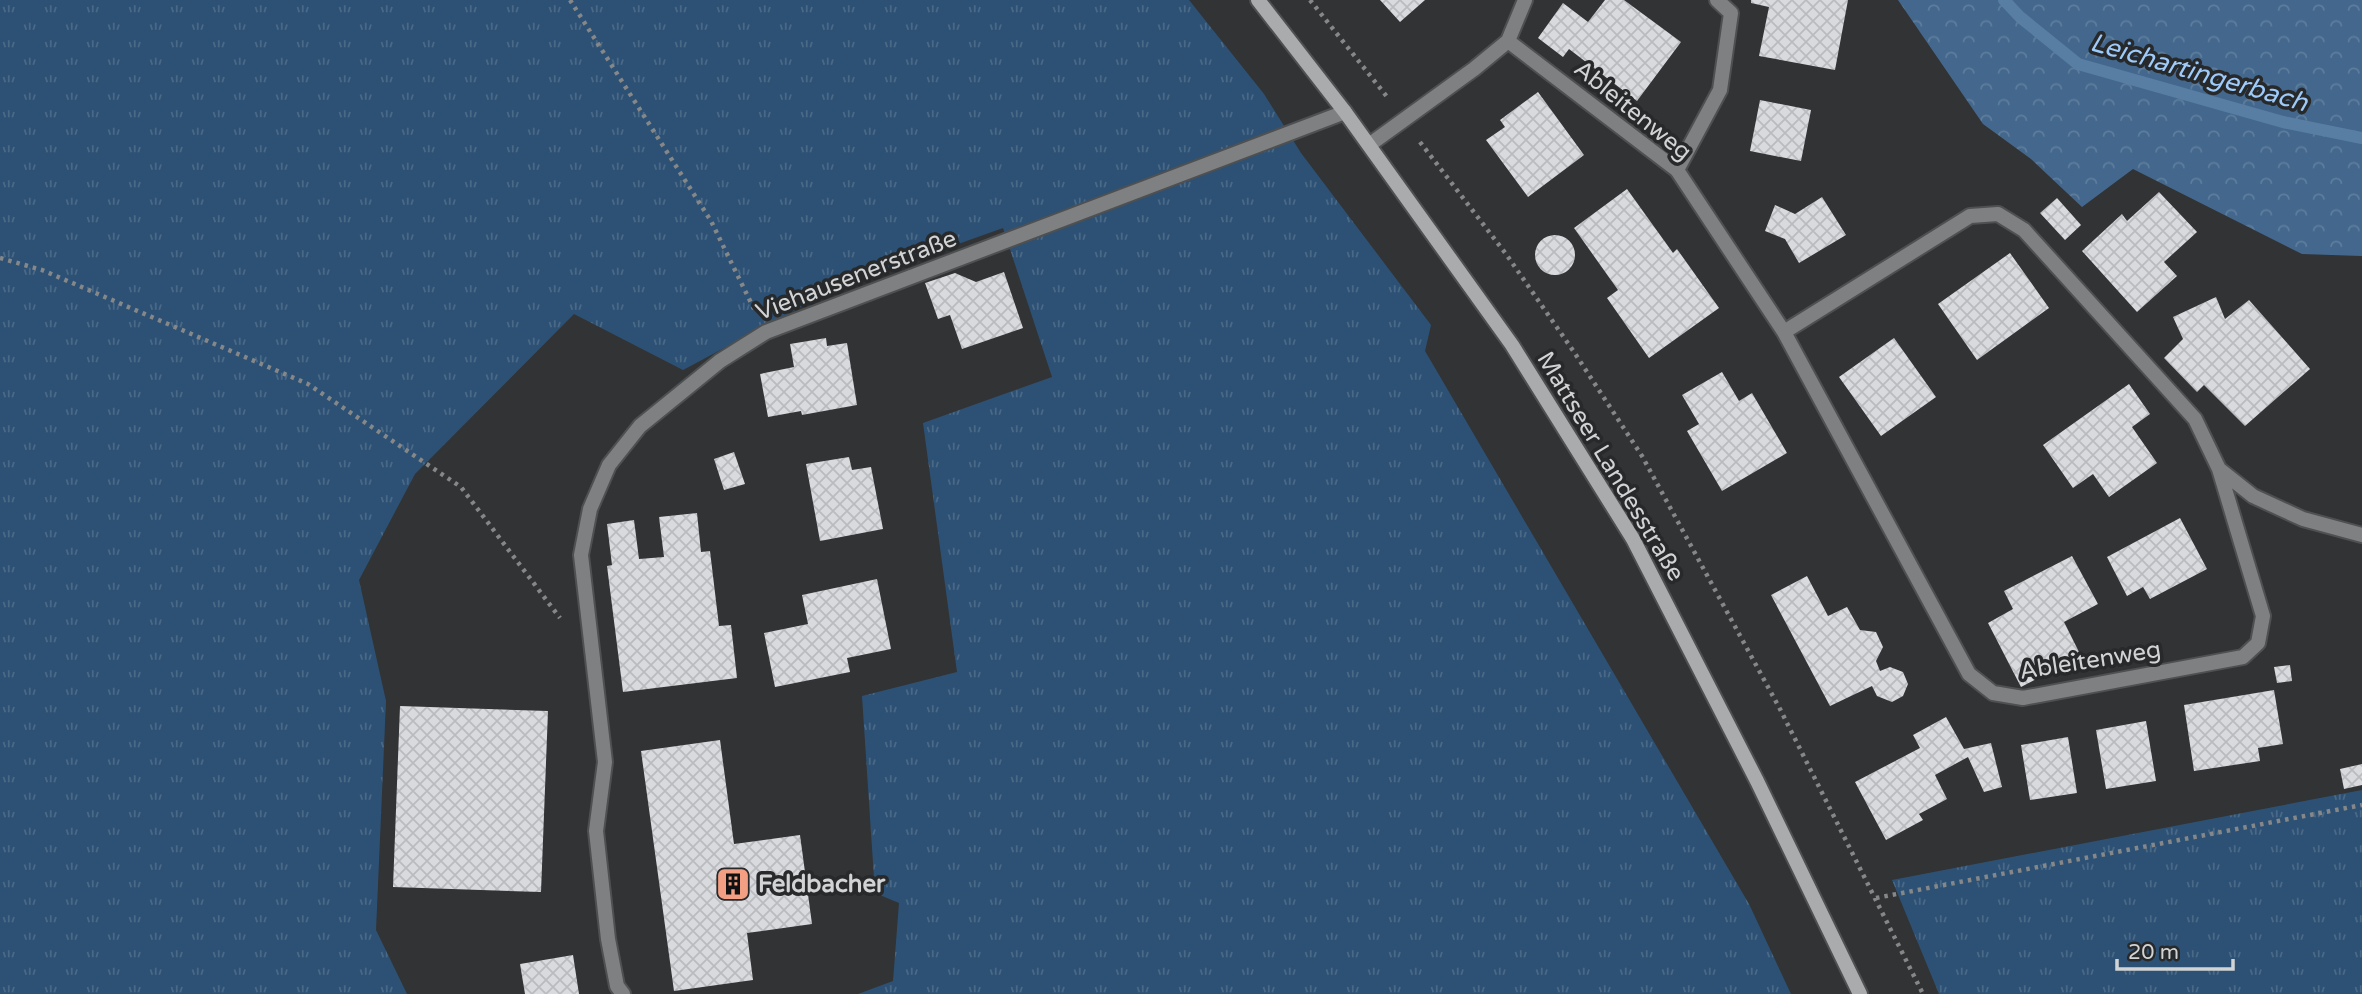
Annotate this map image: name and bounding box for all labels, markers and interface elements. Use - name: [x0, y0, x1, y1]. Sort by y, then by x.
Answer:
- water label: Leichartingerbach: [2087, 27, 2312, 119]
- street label: Ableitenweg: [1568, 54, 1697, 167]
- street label: Viehausenerstraße: [752, 224, 961, 327]
- street label: Mattseer Landesstraße: [1531, 346, 1691, 586]
- street label: Ableitenweg: [2017, 635, 2163, 686]
- building icon: Feldbacher: [714, 865, 752, 903]
- place label: Feldbacher: [758, 870, 886, 899]
- scale bar: [2117, 928, 2232, 972]
- text: 20 m: [2128, 940, 2179, 965]

